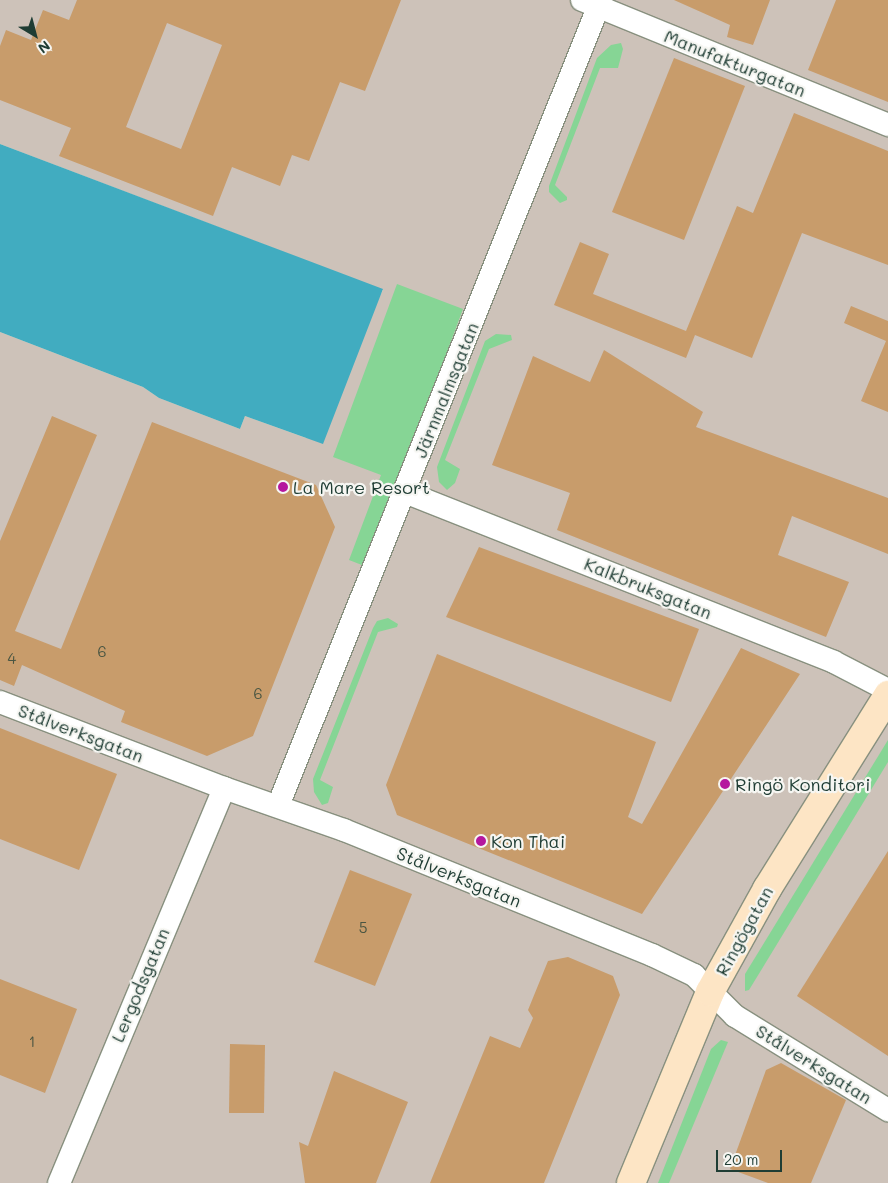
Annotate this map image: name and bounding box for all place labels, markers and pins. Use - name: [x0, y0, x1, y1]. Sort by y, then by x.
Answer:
- place label: La Mare Resort: [293, 476, 430, 498]
- marker: La Mare Resort: [277, 481, 289, 493]
- place label: Ringö Konditori: [735, 773, 871, 795]
- marker: Ringö Konditori: [719, 778, 731, 790]
- place label: Kon Thai: [491, 830, 565, 852]
- marker: Kon Thai: [475, 835, 487, 847]

